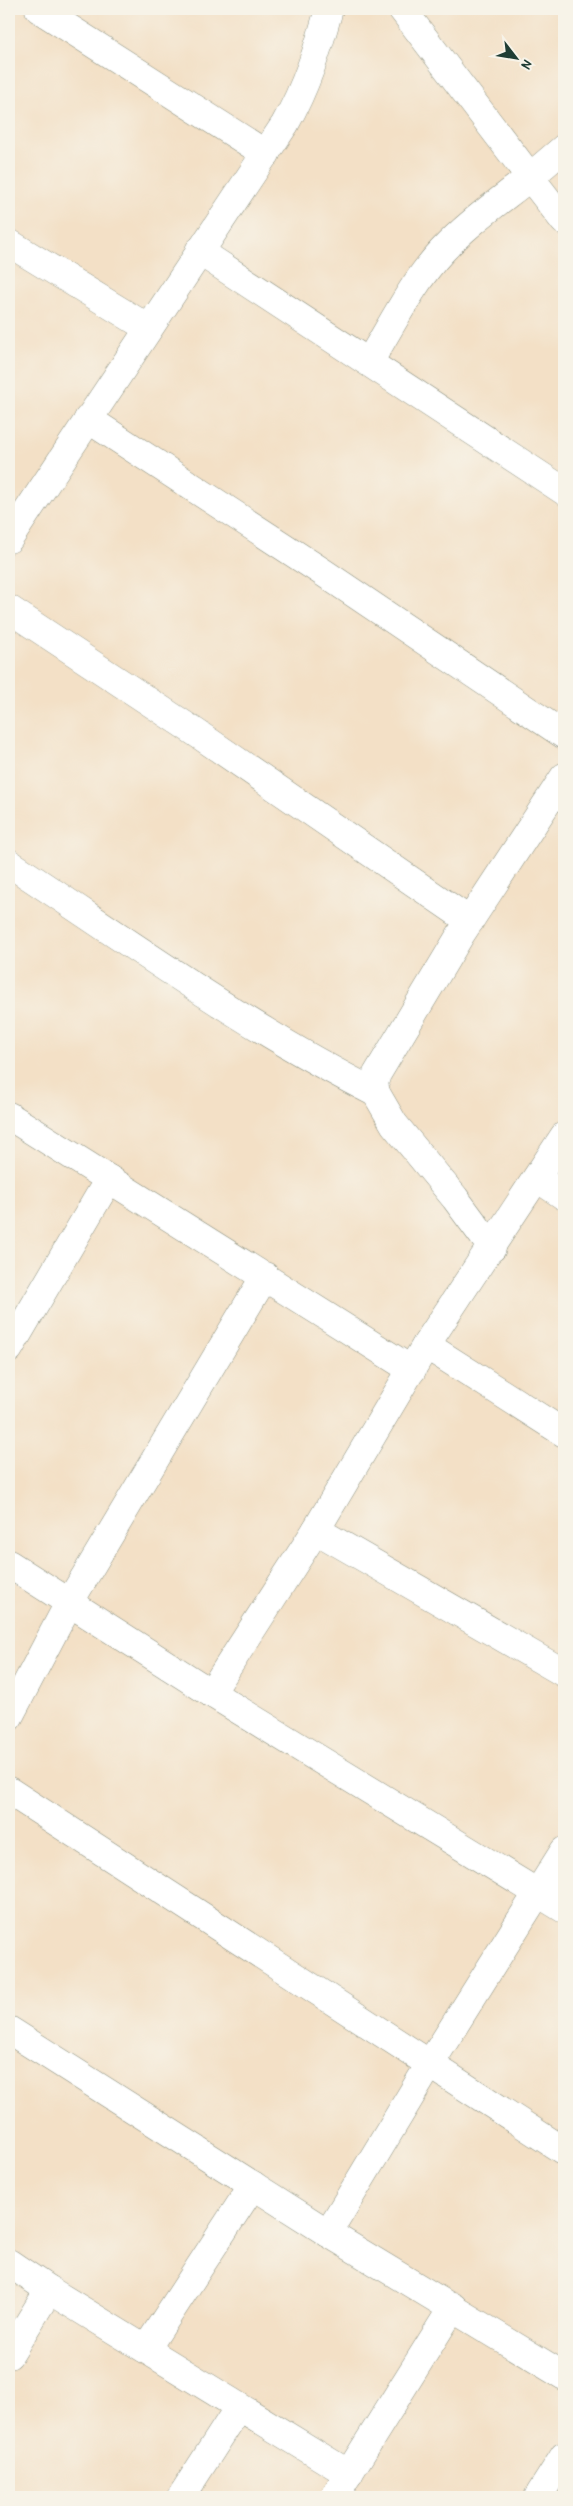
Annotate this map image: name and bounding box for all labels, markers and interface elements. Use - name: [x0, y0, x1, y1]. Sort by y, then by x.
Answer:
- north arrow: [490, 32, 540, 82]
- text: N: [517, 57, 538, 74]

